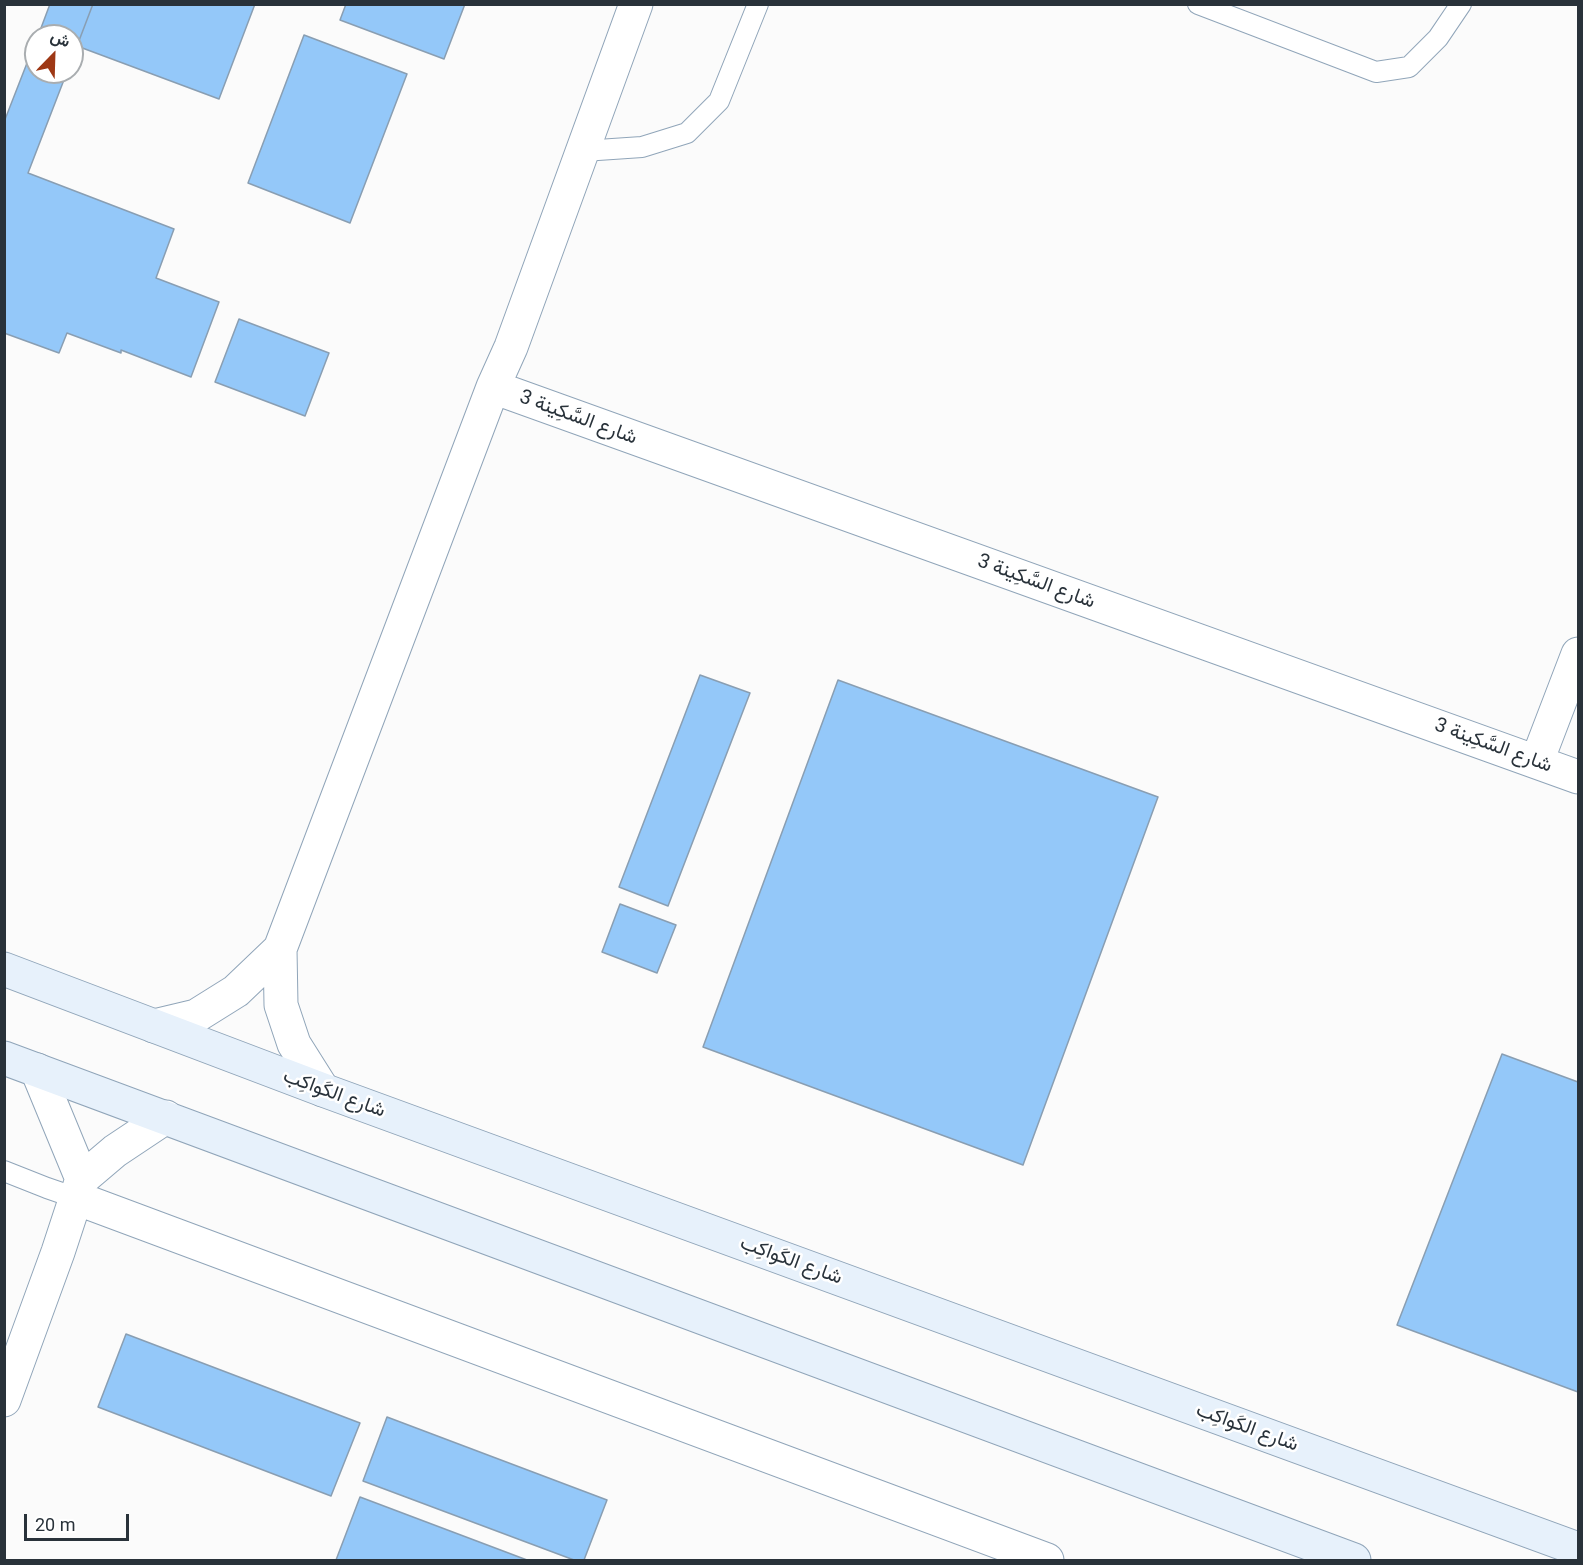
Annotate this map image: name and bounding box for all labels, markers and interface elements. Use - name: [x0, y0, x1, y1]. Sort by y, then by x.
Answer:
- north arrow: [24, 24, 84, 84]
- text: ش: [48, 26, 73, 51]
- street label: شارع السَّكِينة 3: [516, 386, 640, 450]
- street label: شارع السَّكِينة 3: [974, 550, 1098, 614]
- street label: شارع السَّكِينة 3: [1431, 714, 1555, 778]
- street label: شارع الكَواكِب: [280, 1064, 388, 1124]
- street label: شارع الكَواكِب: [737, 1231, 845, 1291]
- street label: شارع الكَواكِب: [1193, 1398, 1301, 1458]
- scale bar: [27, 1502, 132, 1540]
- text: 20 m: [35, 1514, 75, 1535]

